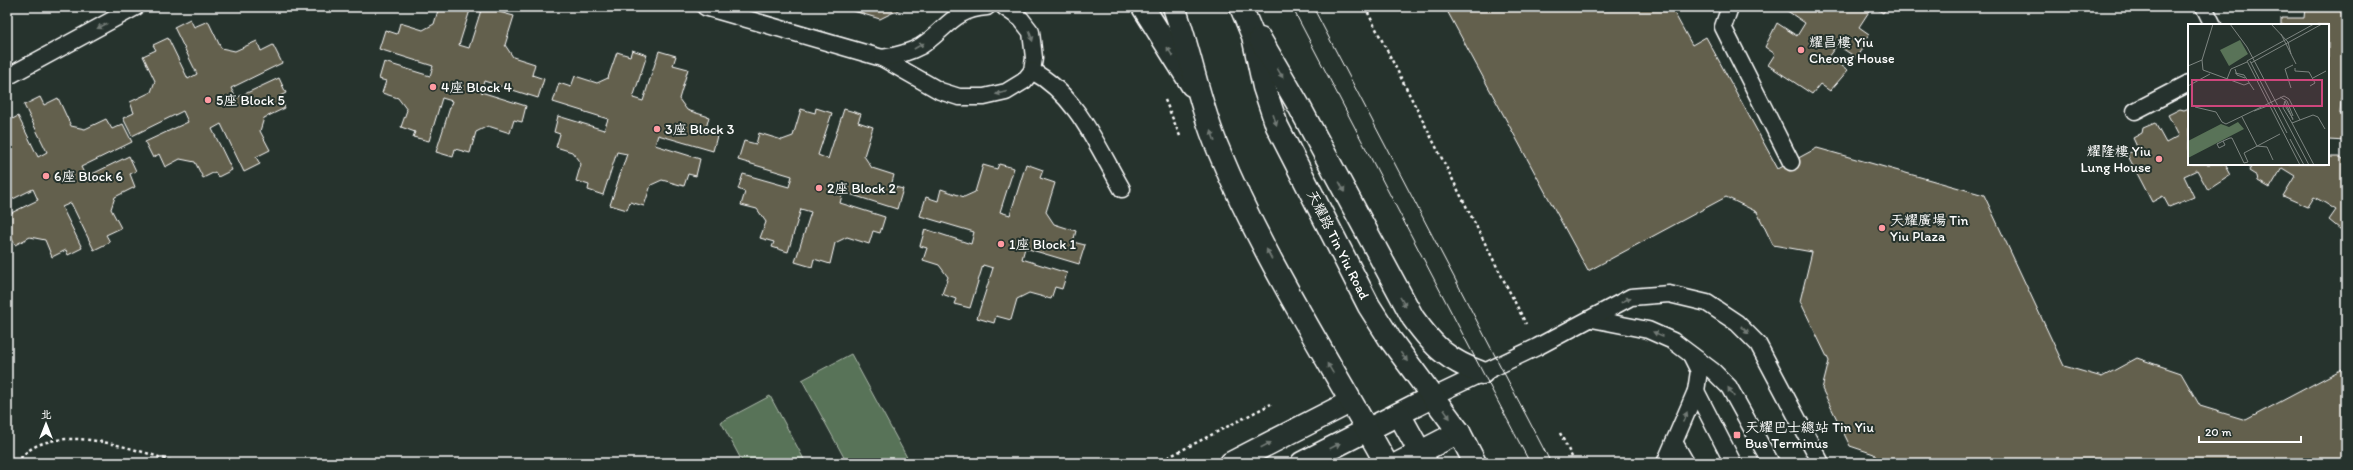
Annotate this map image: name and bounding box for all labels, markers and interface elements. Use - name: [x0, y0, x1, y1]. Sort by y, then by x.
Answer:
- one-way arrow: [96, 22, 108, 29]
- inset map: [2188, 24, 2329, 165]
- one-way arrow: [1028, 30, 1034, 42]
- place label: 耀昌樓 Yiu Cheong House: [1809, 34, 1895, 67]
- one-way arrow: [913, 43, 925, 50]
- marker: 耀昌樓 Yiu Cheong House: [1796, 45, 1806, 55]
- one-way arrow: [1166, 47, 1174, 57]
- one-way arrow: [1276, 67, 1283, 79]
- place label: 4座 Block 4: [441, 79, 512, 96]
- marker: 4座 Block 4: [428, 82, 438, 92]
- one-way arrow: [995, 90, 1007, 96]
- place label: 5座 Block 5: [216, 92, 285, 109]
- marker: 5座 Block 5: [203, 95, 213, 105]
- one-way arrow: [1272, 115, 1278, 127]
- place label: 3座 Block 3: [665, 121, 735, 138]
- marker: 3座 Block 3: [652, 124, 662, 134]
- one-way arrow: [1210, 130, 1216, 142]
- place label: 耀隆樓 Yiu Lung House: [2081, 143, 2151, 176]
- marker: 耀隆樓 Yiu Lung House: [2154, 154, 2164, 164]
- place label: 6座 Block 6: [54, 168, 123, 185]
- marker: 6座 Block 6: [41, 171, 51, 181]
- place label: 2座 Block 2: [827, 180, 896, 197]
- one-way arrow: [1339, 181, 1345, 193]
- marker: 2座 Block 2: [814, 183, 824, 193]
- street label: 天耀路 Tin Yiu Road: [1303, 187, 1373, 303]
- place label: 天耀廣場 Tin Yiu Plaza: [1890, 212, 1969, 245]
- marker: 天耀廣場 Tin Yiu Plaza: [1877, 223, 1887, 233]
- place label: 1座 Block 1: [1009, 236, 1077, 253]
- marker: 1座 Block 1: [996, 239, 1006, 249]
- one-way arrow: [1265, 248, 1272, 259]
- one-way arrow: [1400, 296, 1407, 308]
- one-way arrow: [1620, 297, 1631, 304]
- one-way arrow: [1740, 325, 1750, 335]
- one-way arrow: [1651, 331, 1663, 337]
- one-way arrow: [1399, 352, 1407, 362]
- one-way arrow: [1327, 362, 1334, 374]
- one-way arrow: [1728, 386, 1735, 398]
- north arrow: [26, 404, 66, 444]
- text: 北: [41, 408, 52, 421]
- one-way arrow: [1443, 409, 1451, 419]
- one-way arrow: [1682, 411, 1688, 422]
- scale bar: [2199, 418, 2301, 444]
- place label: 天耀巴士總站 Tin Yiu Bus Terminus: [1745, 419, 1874, 452]
- text: 20 m: [2205, 425, 2232, 439]
- marker: 天耀巴士總站 Tin Yiu Bus Terminus: [1732, 430, 1742, 440]
- one-way arrow: [1260, 442, 1272, 448]
- one-way arrow: [1329, 443, 1340, 450]

